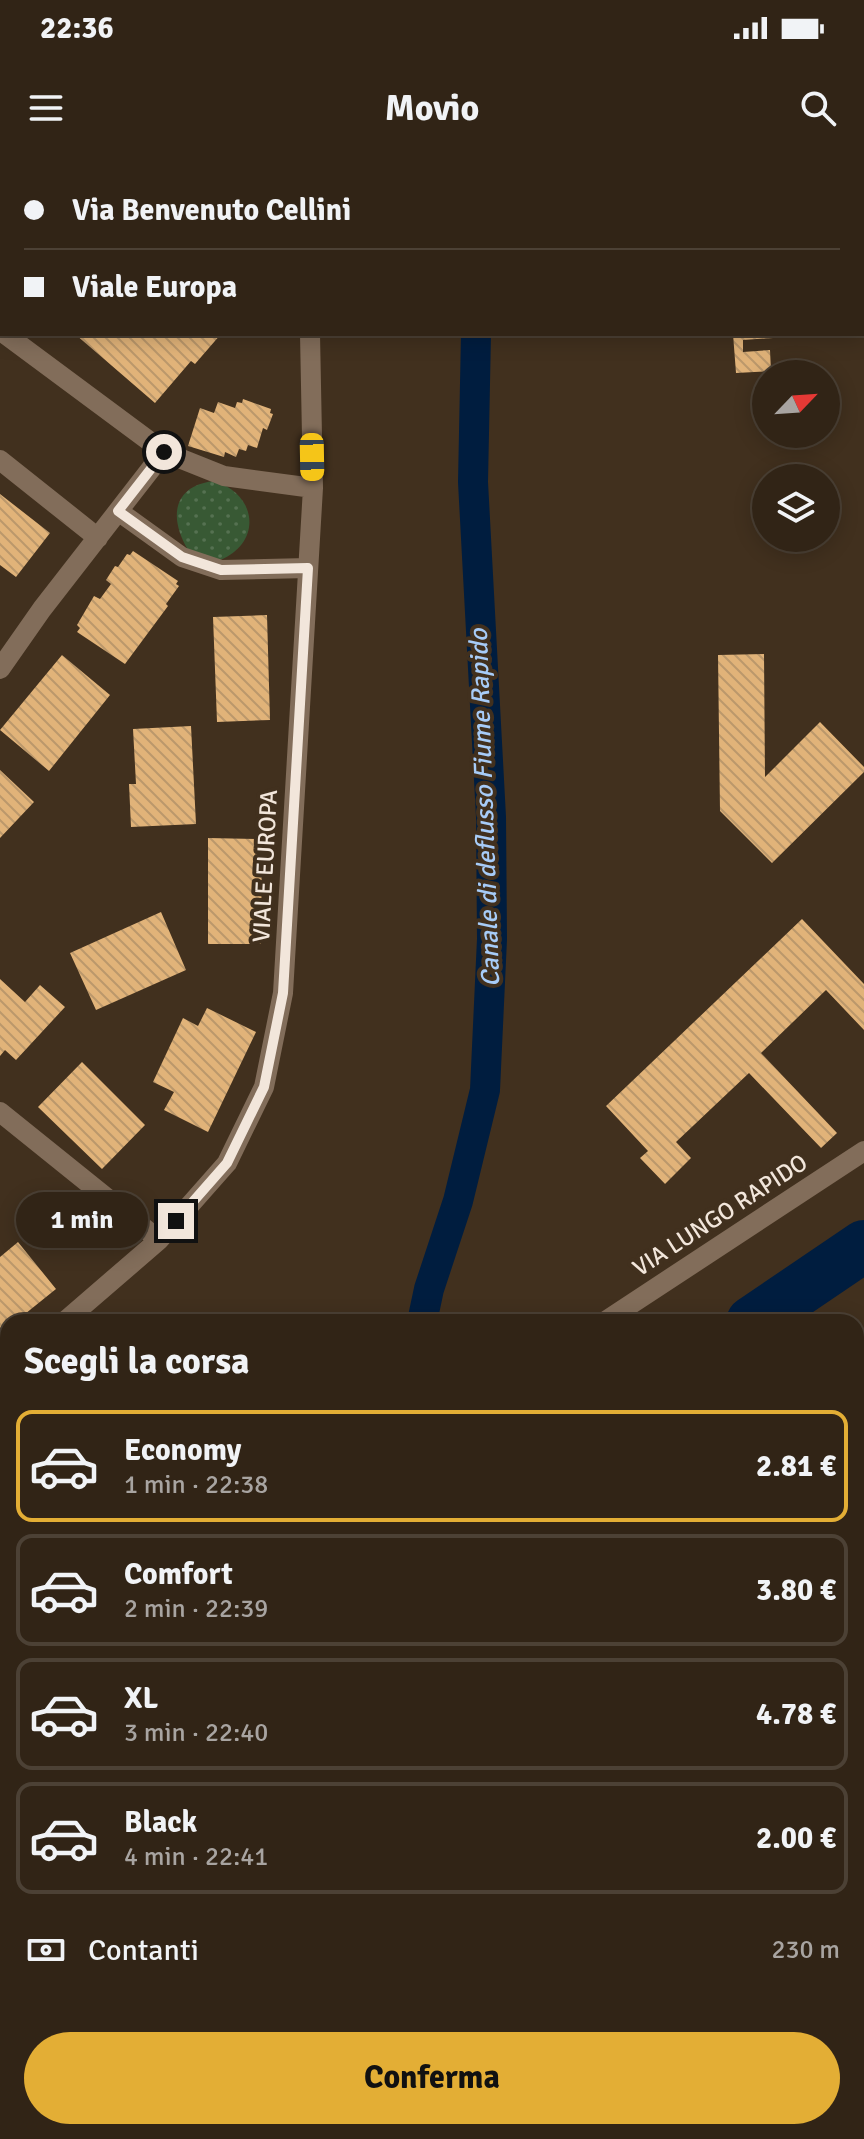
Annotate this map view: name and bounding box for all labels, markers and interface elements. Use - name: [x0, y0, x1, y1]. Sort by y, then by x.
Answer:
- text: 22:36: [40, 10, 114, 47]
- icon: menu: [24, 86, 68, 130]
- text: Movio: [385, 86, 479, 131]
- icon: search: [796, 86, 840, 130]
- text: Via Benvenuto Cellini: [72, 192, 351, 229]
- text: Viale Europa: [72, 269, 237, 306]
- north arrow: [752, 360, 840, 448]
- map controls: [752, 360, 840, 552]
- car: [300, 433, 324, 481]
- route start: [146, 434, 182, 470]
- button: layers: [752, 464, 840, 552]
- water label: Canale di deflusso Fiume Rapido: [463, 627, 507, 988]
- street label: VIALE EUROPA: [246, 789, 284, 943]
- street label: VIA LUNGO RAPIDO: [627, 1147, 813, 1283]
- callout: 1 min: [16, 1193, 148, 1249]
- route end: [158, 1203, 194, 1239]
- text: 1 min: [51, 1204, 113, 1236]
- text: Scegli la corsa: [24, 1339, 250, 1384]
- icon: car: [28, 1430, 100, 1502]
- text: Economy: [124, 1432, 241, 1469]
- text: 2.81 €: [756, 1448, 836, 1485]
- text: 1 min · 22:38: [124, 1469, 268, 1501]
- icon: car: [28, 1554, 100, 1626]
- text: Comfort: [124, 1556, 233, 1593]
- text: 3.80 €: [756, 1572, 836, 1609]
- text: 2 min · 22:39: [124, 1593, 268, 1625]
- icon: car: [28, 1678, 100, 1750]
- text: XL: [124, 1680, 158, 1717]
- text: 4.78 €: [756, 1696, 836, 1733]
- text: 3 min · 22:40: [124, 1717, 268, 1749]
- icon: car: [28, 1802, 100, 1874]
- text: Black: [124, 1804, 197, 1841]
- text: 2.00 €: [756, 1820, 836, 1857]
- text: 4 min · 22:41: [124, 1841, 268, 1873]
- icon: cash: [24, 1928, 68, 1972]
- text: Contanti: [88, 1932, 199, 1969]
- text: 230 m: [771, 1934, 840, 1966]
- button: Conferma: [24, 2032, 840, 2124]

